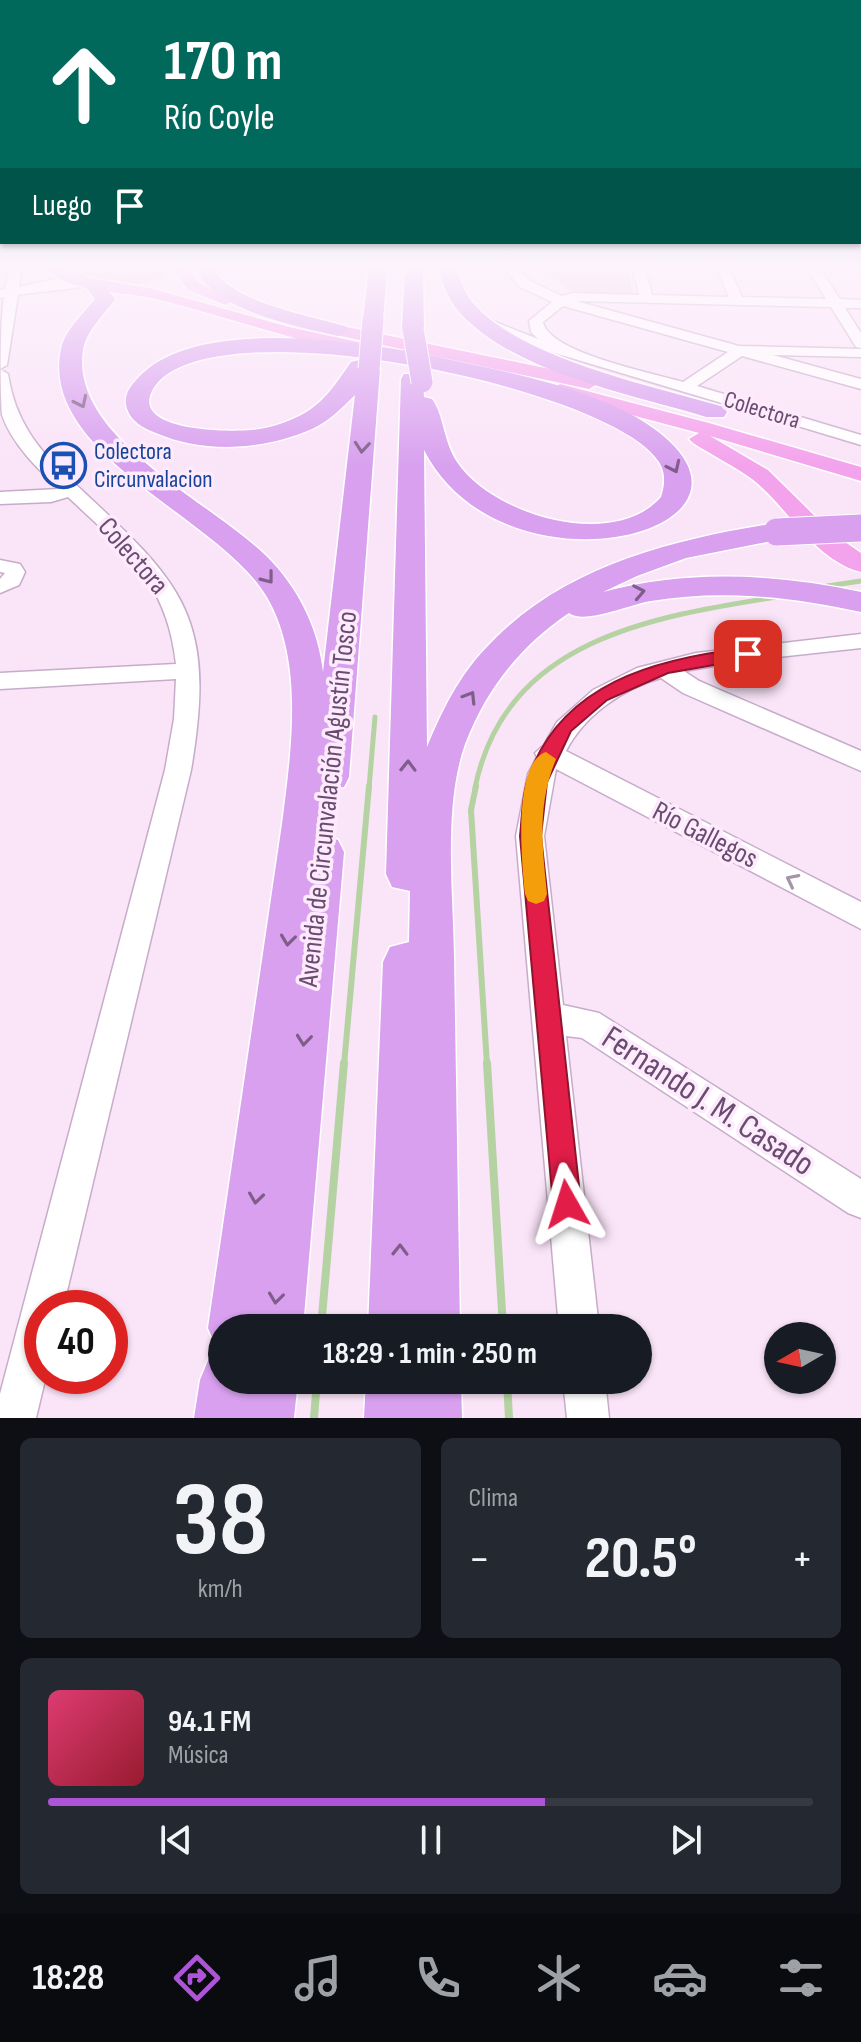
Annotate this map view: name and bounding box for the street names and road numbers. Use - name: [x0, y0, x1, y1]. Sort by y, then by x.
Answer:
- street label: Colectora: [721, 385, 803, 435]
- street label: Colectora: [91, 511, 175, 601]
- street label: Avenida de Circunvalación Agustín Tosco: [292, 610, 364, 989]
- street label: Río Gallegos: [647, 795, 763, 875]
- street label: Fernando J. M. Casado: [594, 1017, 822, 1185]

